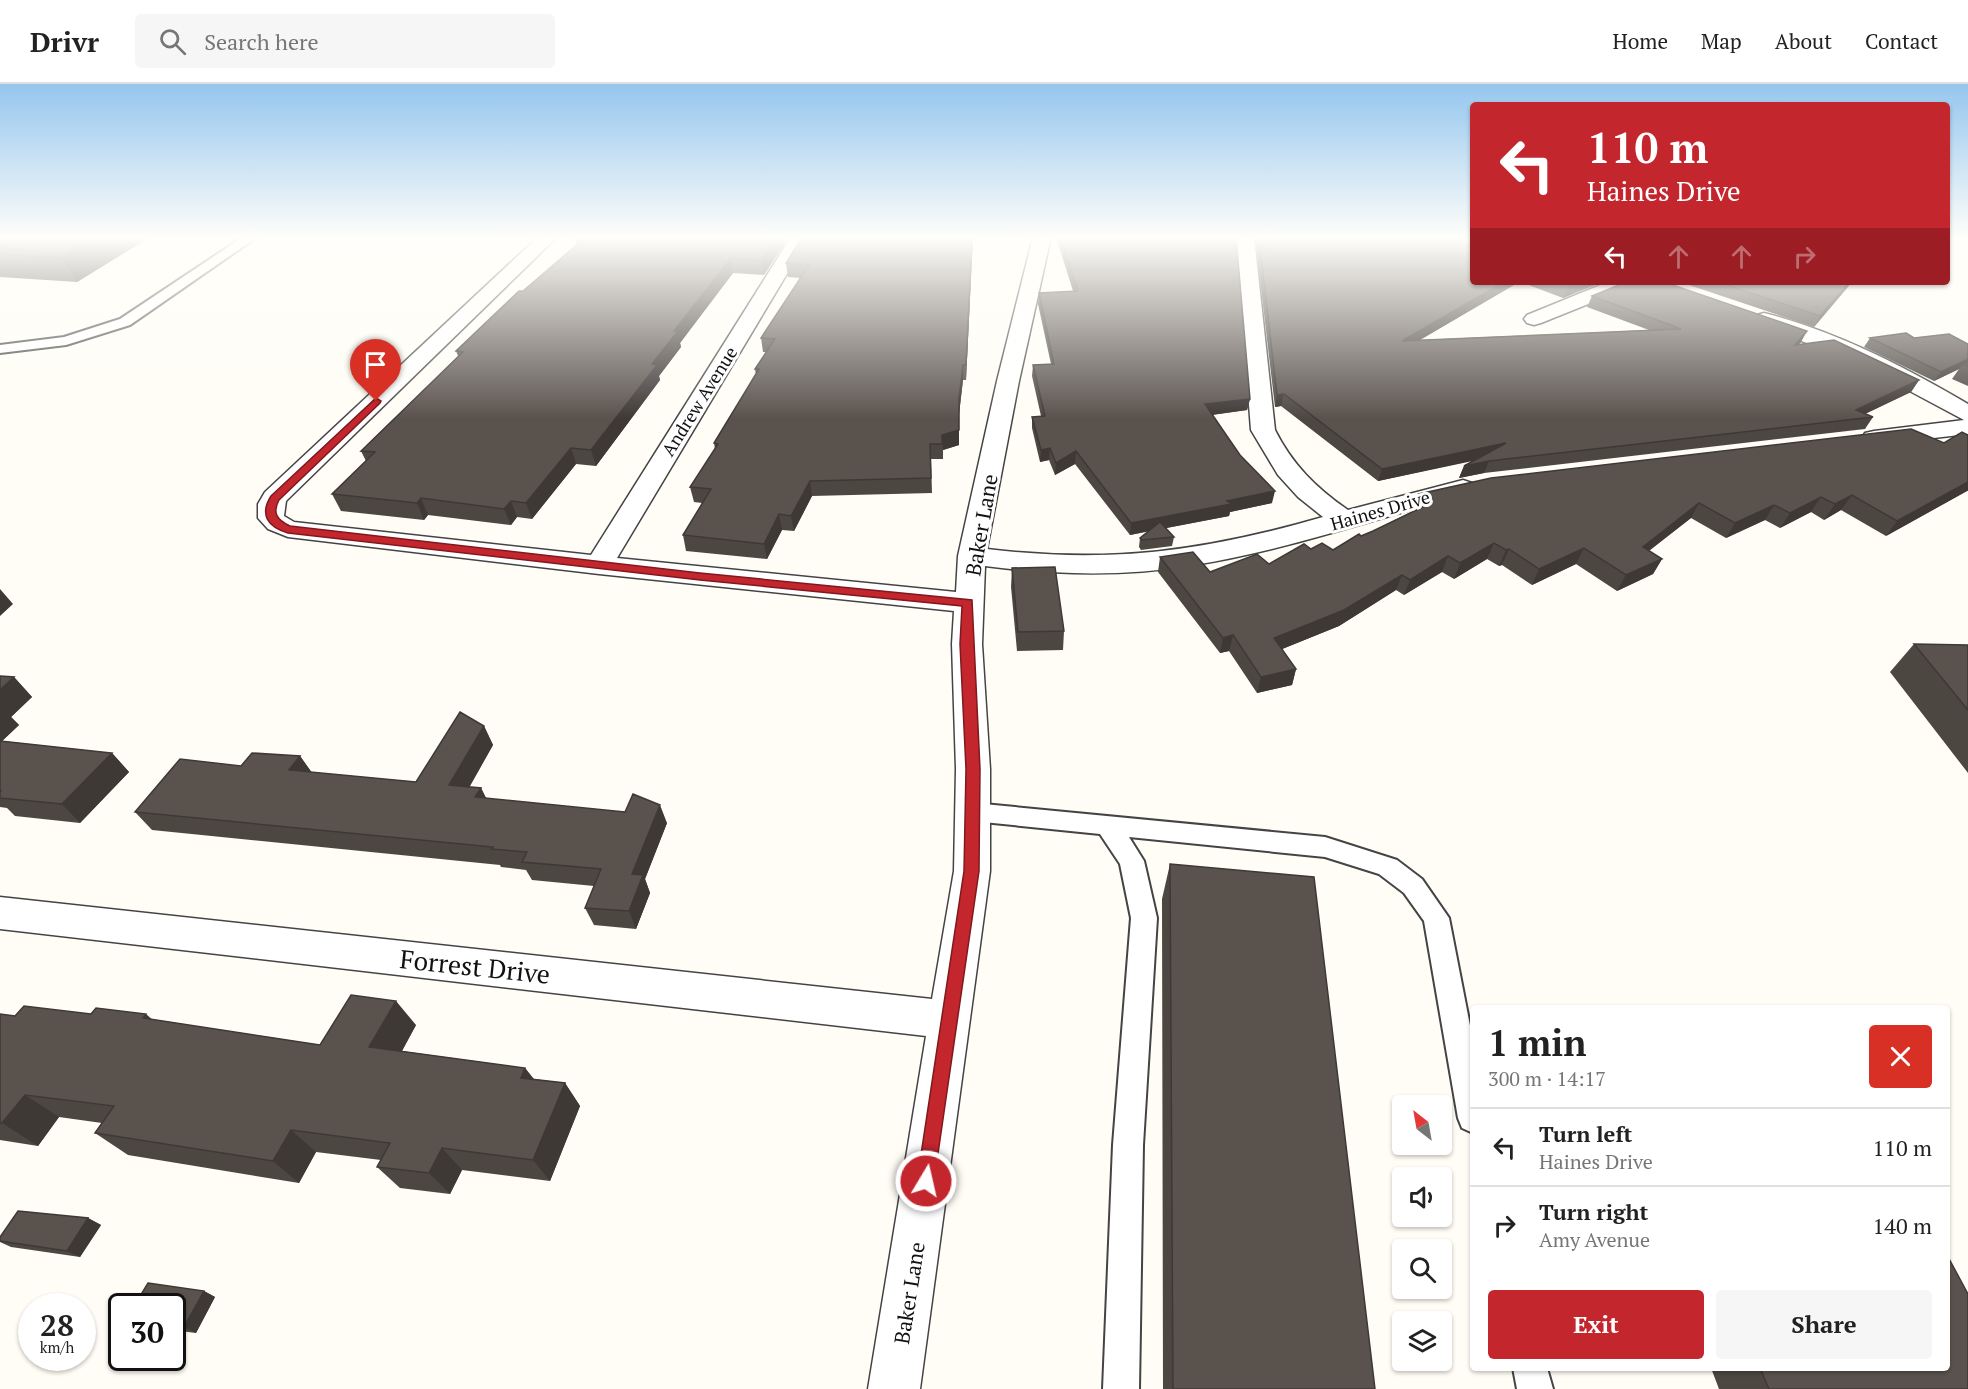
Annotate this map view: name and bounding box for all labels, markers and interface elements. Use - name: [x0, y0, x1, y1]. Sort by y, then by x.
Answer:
- search box: [135, 14, 555, 68]
- text: Drivr: [30, 23, 99, 60]
- icon: search: [156, 25, 189, 58]
- text: Search here: [204, 27, 319, 56]
- text: Home: [1612, 27, 1668, 55]
- text: Map: [1701, 27, 1742, 55]
- text: About: [1775, 27, 1832, 55]
- text: Contact: [1865, 27, 1938, 55]
- text: 110 m: [1587, 119, 1708, 175]
- icon: left: [1488, 126, 1566, 204]
- text: Haines Drive: [1587, 173, 1741, 209]
- icon: left: [1599, 240, 1632, 273]
- icon: ahead: [1662, 240, 1695, 273]
- icon: ahead: [1725, 240, 1758, 273]
- icon: right: [1788, 240, 1821, 273]
- pin: [350, 339, 401, 401]
- street label: Andrew Avenue: [656, 342, 742, 460]
- icon: arrive: [359, 348, 392, 381]
- street label: Baker Lane: [958, 472, 1004, 578]
- street label: Haines Drive: [1327, 484, 1433, 536]
- street label: Forrest Drive: [398, 941, 552, 991]
- text: 1 min: [1488, 1019, 1586, 1066]
- button: close: [1869, 1025, 1932, 1088]
- text: 300 m · 14:17: [1488, 1065, 1606, 1092]
- north arrow: [1392, 1095, 1452, 1155]
- map controls: [1392, 1095, 1452, 1371]
- text: Turn left: [1539, 1119, 1632, 1148]
- icon: left: [1488, 1131, 1521, 1164]
- text: 110 m: [1872, 1133, 1932, 1162]
- text: Haines Drive: [1539, 1148, 1653, 1175]
- position arrow: [894, 1149, 958, 1213]
- button: sound: [1392, 1167, 1452, 1227]
- text: Turn right: [1539, 1197, 1648, 1226]
- icon: right: [1488, 1209, 1521, 1242]
- text: 140 m: [1872, 1211, 1932, 1240]
- text: Amy Avenue: [1539, 1226, 1650, 1253]
- button: search: [1392, 1239, 1452, 1299]
- street label: Baker Lane: [887, 1240, 931, 1346]
- button: Exit: [1488, 1290, 1704, 1359]
- button: Share: [1716, 1290, 1932, 1359]
- speed limit sign: 30: [108, 1293, 186, 1371]
- text: 28: [40, 1305, 74, 1345]
- button: layers: [1392, 1311, 1452, 1371]
- text: km/h: [40, 1337, 74, 1357]

